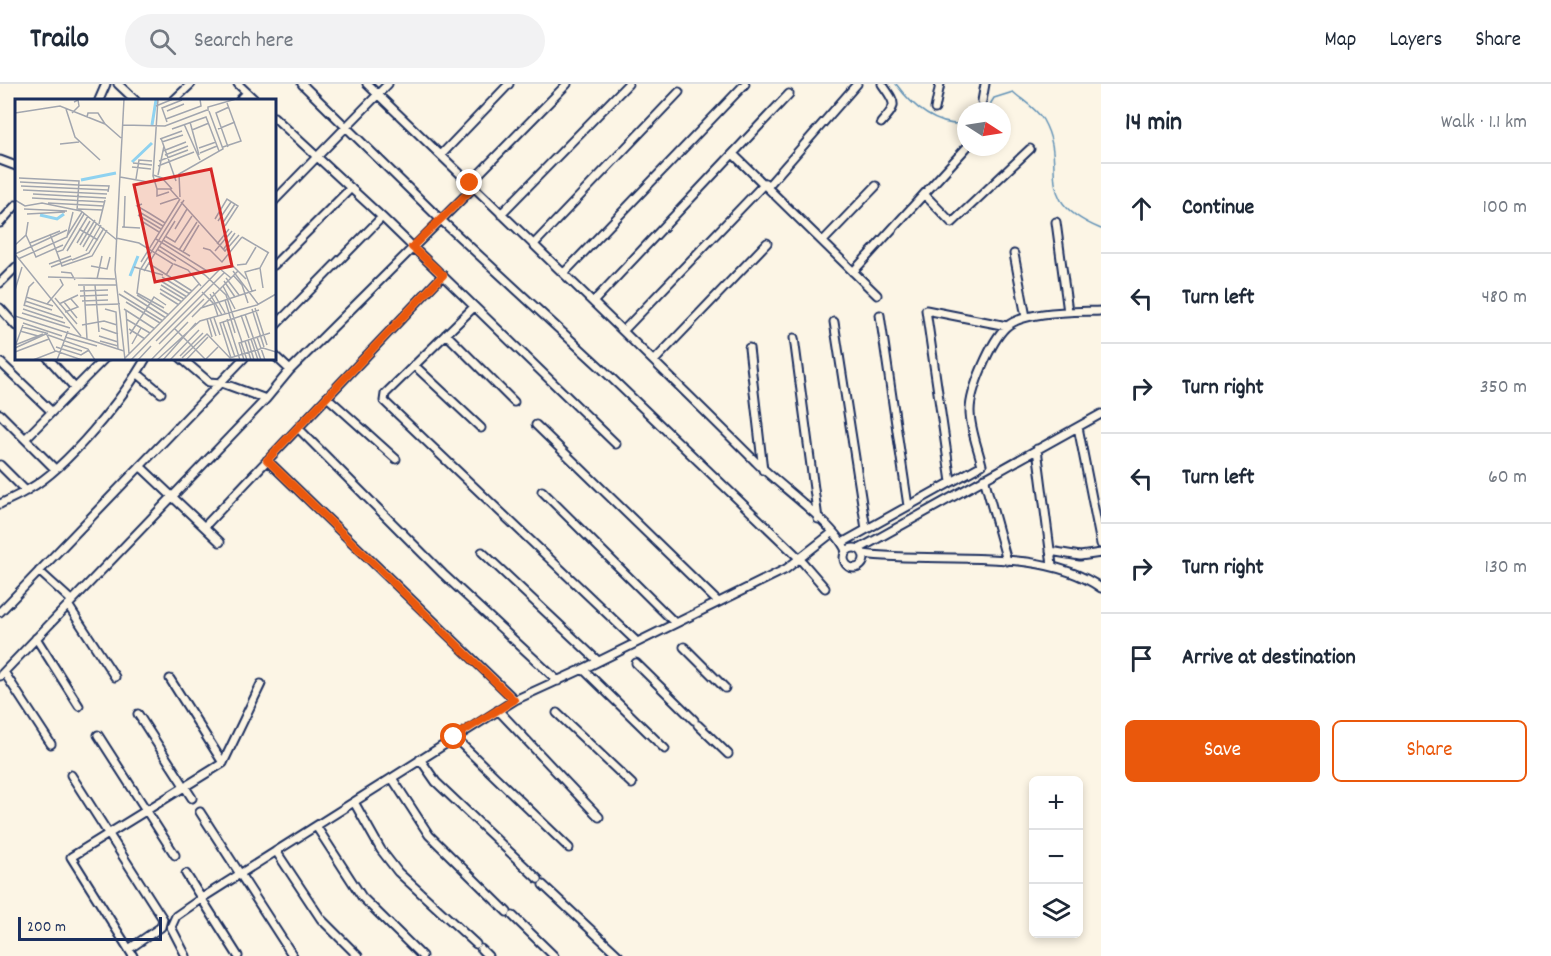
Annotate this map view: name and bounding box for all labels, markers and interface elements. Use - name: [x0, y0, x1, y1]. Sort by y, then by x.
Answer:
- search box: [125, 14, 545, 68]
- text: Trailo: [30, 21, 89, 61]
- icon: search: [146, 25, 179, 58]
- text: Search here: [194, 26, 293, 57]
- text: Map: [1325, 26, 1356, 56]
- text: Layers: [1389, 26, 1442, 56]
- text: Share: [1475, 26, 1521, 56]
- inset map: [15, 99, 276, 360]
- north arrow: [957, 102, 1011, 156]
- text: 14 min: [1125, 105, 1182, 142]
- text: Walk · 1.1 km: [1441, 109, 1527, 137]
- route end: [456, 169, 482, 195]
- icon: ahead: [1125, 192, 1158, 225]
- text: Continue: [1182, 193, 1254, 224]
- text: 100 m: [1483, 194, 1527, 222]
- icon: left: [1125, 282, 1158, 315]
- text: Turn left: [1182, 283, 1254, 314]
- text: 480 m: [1481, 284, 1527, 312]
- icon: right: [1125, 372, 1158, 405]
- text: Turn right: [1182, 373, 1264, 404]
- text: 350 m: [1480, 374, 1527, 402]
- icon: left: [1125, 462, 1158, 495]
- text: Turn left: [1182, 463, 1254, 494]
- text: 60 m: [1488, 464, 1527, 492]
- icon: right: [1125, 552, 1158, 585]
- text: Turn right: [1182, 553, 1264, 584]
- text: 130 m: [1485, 554, 1527, 582]
- icon: arrive: [1125, 642, 1158, 675]
- text: Arrive at destination: [1182, 643, 1356, 674]
- button: Save: [1125, 720, 1320, 782]
- button: Share: [1332, 720, 1527, 782]
- route start: [440, 723, 466, 749]
- map controls: [1029, 776, 1083, 938]
- button: +: [1029, 776, 1083, 830]
- button: −: [1029, 830, 1083, 884]
- button: layers: [1029, 884, 1083, 938]
- scale bar: [18, 914, 162, 942]
- text: 200 m: [27, 916, 66, 939]

